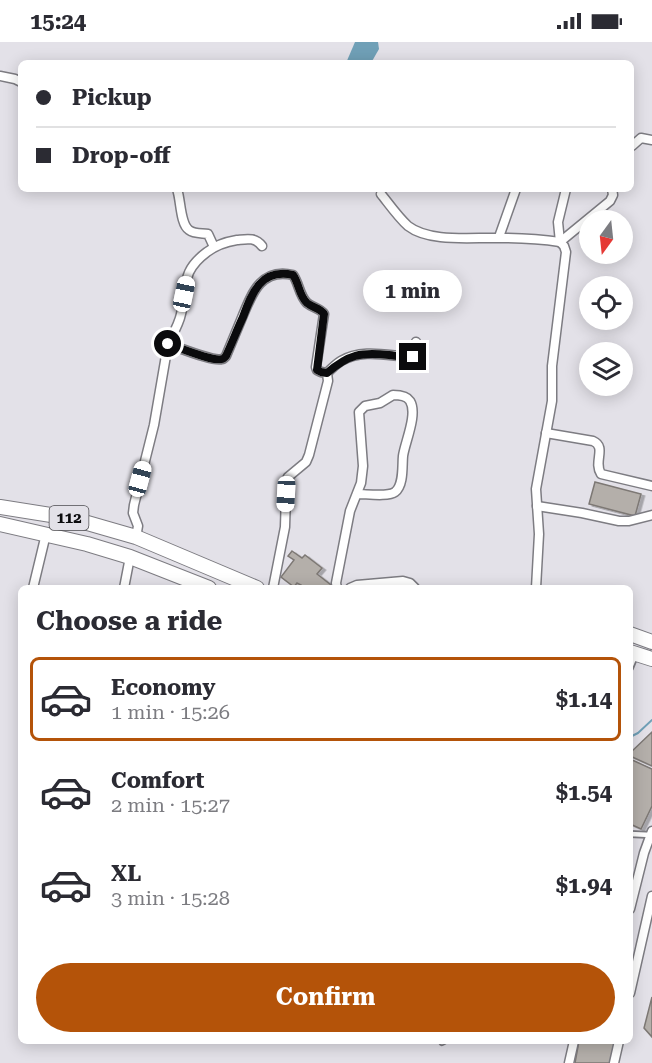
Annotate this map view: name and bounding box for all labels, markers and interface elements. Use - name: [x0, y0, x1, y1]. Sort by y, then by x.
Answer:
- text: 15:24: [30, 9, 86, 34]
- text: Pickup: [72, 85, 152, 110]
- text: Drop-off: [72, 143, 170, 168]
- north arrow: [579, 210, 633, 264]
- map controls: [579, 210, 633, 396]
- callout: 1 min: [364, 270, 462, 312]
- car: [171, 275, 197, 313]
- button: locate: [579, 276, 633, 330]
- text: 1 min: [385, 279, 440, 303]
- route start: [154, 330, 181, 357]
- button: layers: [579, 342, 633, 396]
- route end: [399, 343, 426, 370]
- car: [127, 459, 153, 499]
- car: [276, 476, 296, 512]
- road number: 112: [50, 506, 88, 530]
- text: Choose a ride: [36, 605, 222, 637]
- icon: car: [39, 672, 93, 726]
- text: Economy: [111, 675, 215, 700]
- text: $1.14: [556, 687, 612, 712]
- text: 1 min · 15:26: [111, 700, 230, 724]
- icon: car: [39, 765, 93, 819]
- text: Comfort: [111, 768, 204, 793]
- text: $1.54: [556, 780, 612, 805]
- text: 2 min · 15:27: [111, 793, 230, 817]
- icon: car: [39, 858, 93, 912]
- text: XL: [111, 861, 141, 886]
- text: $1.94: [556, 873, 612, 898]
- text: 3 min · 15:28: [111, 886, 230, 910]
- button: Confirm: [36, 963, 615, 1032]

